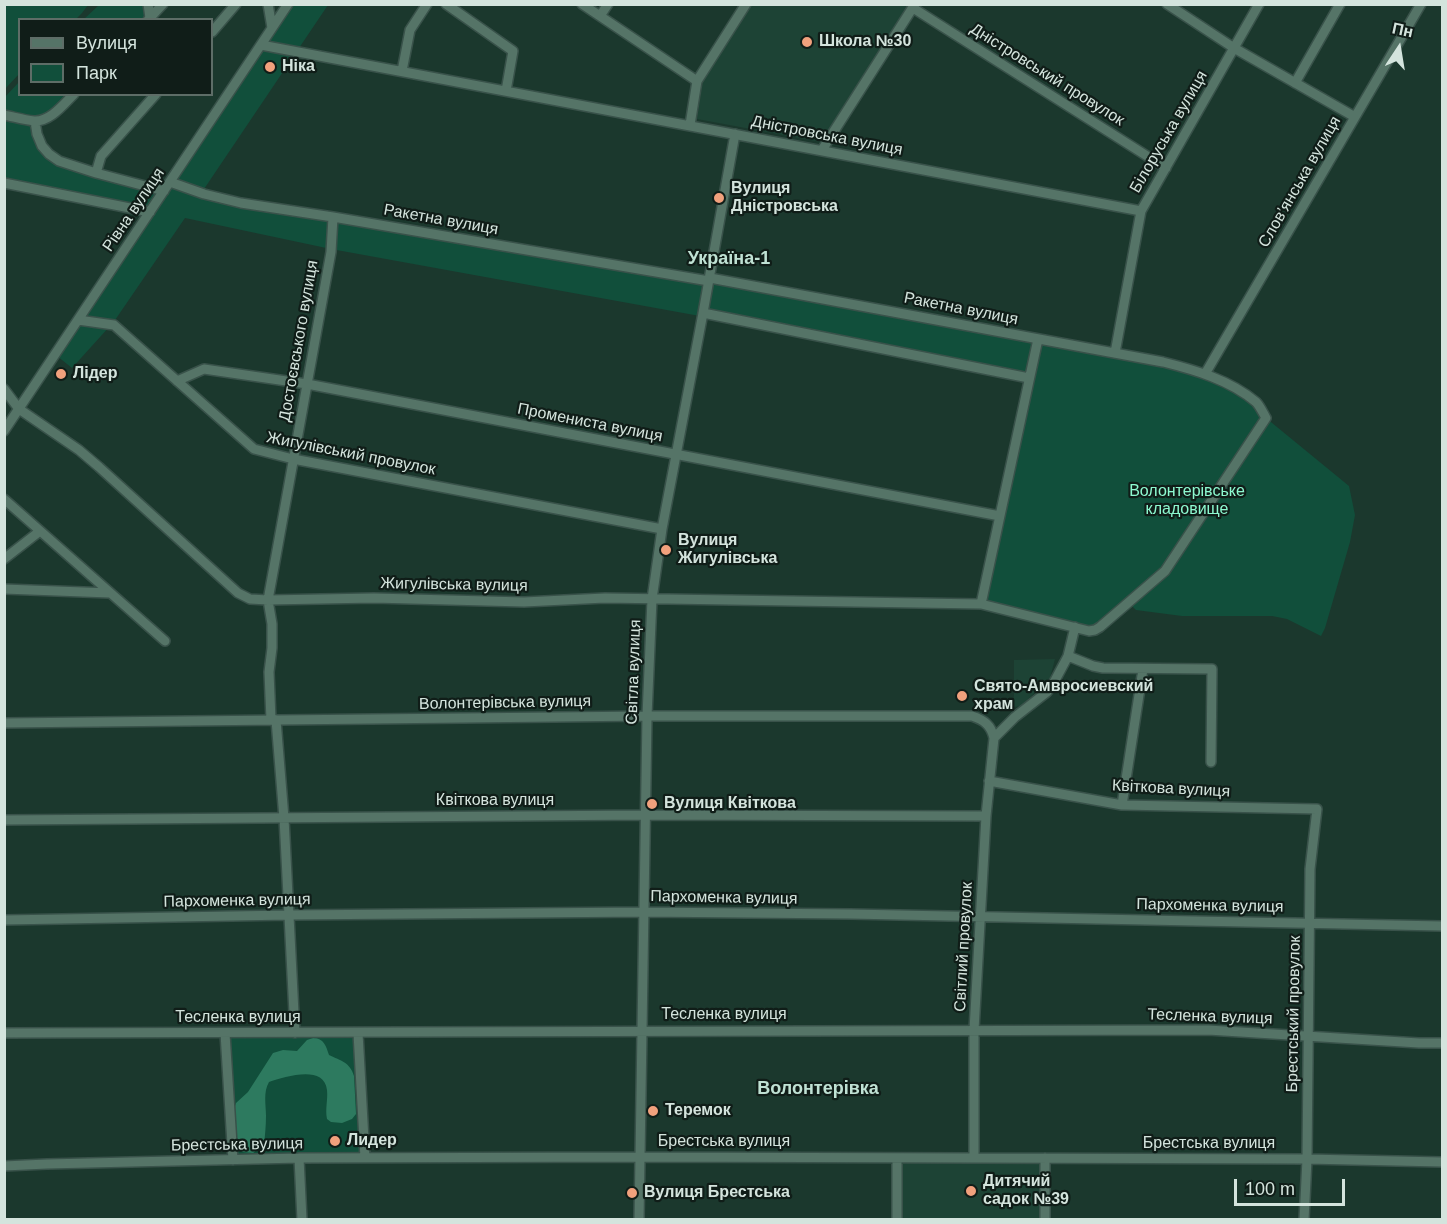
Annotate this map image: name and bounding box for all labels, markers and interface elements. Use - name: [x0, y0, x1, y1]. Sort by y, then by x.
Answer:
- legend: [18, 18, 213, 96]
- north arrow: [1369, 18, 1429, 78]
- text: Пн: [1391, 19, 1415, 40]
- street label: Дністровський провулок: [966, 20, 1128, 130]
- place label: Школа №30: [819, 32, 911, 52]
- text: Вулиця: [76, 33, 137, 53]
- marker: Школа №30: [800, 35, 814, 49]
- place label: Ніка: [282, 57, 315, 77]
- marker: Ніка: [263, 60, 277, 74]
- text: Парк: [76, 63, 117, 83]
- street label: Білоруська вулиця: [1126, 67, 1212, 197]
- street label: Дністровська вулиця: [750, 112, 904, 160]
- street label: Слов’янська вулиця: [1255, 113, 1345, 251]
- street label: Рівна вулиця: [99, 165, 169, 255]
- place label: Вулиця Дністровська: [731, 179, 838, 217]
- marker: Вулиця Дністровська: [712, 191, 726, 205]
- street label: Ракетна вулиця: [382, 200, 500, 240]
- district label: Україна-1: [688, 248, 770, 270]
- street label: Достоєвського вулиця: [275, 259, 323, 423]
- street label: Ракетна вулиця: [902, 289, 1020, 329]
- place label: Лідер: [73, 364, 118, 384]
- marker: Лідер: [54, 367, 68, 381]
- street label: Промениста вулиця: [516, 400, 664, 446]
- street label: Жигулівський провулок: [265, 428, 437, 480]
- park label: Волонтерівське кладовище: [1129, 482, 1245, 520]
- place label: Вулиця Жигулівська: [678, 531, 777, 569]
- marker: Вулиця Жигулівська: [659, 543, 673, 557]
- street label: Жигулівська вулиця: [380, 574, 528, 596]
- street label: Світла вулиця: [623, 619, 645, 725]
- place label: Свято-Амвросиевский храм: [974, 677, 1153, 715]
- marker: Свято-Амвросиевский храм: [955, 689, 969, 703]
- street label: Волонтерівська вулиця: [419, 692, 591, 714]
- street label: Квіткова вулиця: [1111, 776, 1231, 802]
- street label: Квіткова вулиця: [436, 791, 554, 811]
- place label: Вулиця Квіткова: [664, 794, 796, 814]
- marker: Вулиця Квіткова: [645, 797, 659, 811]
- street label: Світлий провулок: [951, 882, 977, 1012]
- street label: Пархоменка вулиця: [650, 887, 798, 909]
- street label: Пархоменка вулиця: [163, 890, 311, 912]
- street label: Пархоменка вулиця: [1136, 895, 1284, 917]
- street label: Брестський провулок: [1283, 935, 1305, 1093]
- street label: Тесленка вулиця: [661, 1005, 787, 1025]
- street label: Тесленка вулиця: [1147, 1005, 1273, 1029]
- street label: Тесленка вулиця: [175, 1008, 301, 1028]
- district label: Волонтерівка: [757, 1078, 879, 1100]
- place label: Теремок: [665, 1101, 731, 1121]
- marker: Теремок: [646, 1104, 660, 1118]
- place label: Лидер: [347, 1131, 397, 1151]
- street label: Брестська вулиця: [658, 1132, 790, 1152]
- street label: Брестська вулиця: [171, 1134, 303, 1156]
- marker: Лидер: [328, 1134, 342, 1148]
- street label: Брестська вулиця: [1143, 1134, 1275, 1154]
- scale bar: [1237, 1167, 1348, 1205]
- place label: Дитячий садок №39: [983, 1172, 1069, 1210]
- text: 100 m: [1245, 1179, 1295, 1199]
- place label: Вулиця Брестська: [644, 1183, 790, 1203]
- marker: Дитячий садок №39: [964, 1184, 978, 1198]
- marker: Вулиця Брестська: [625, 1186, 639, 1200]

